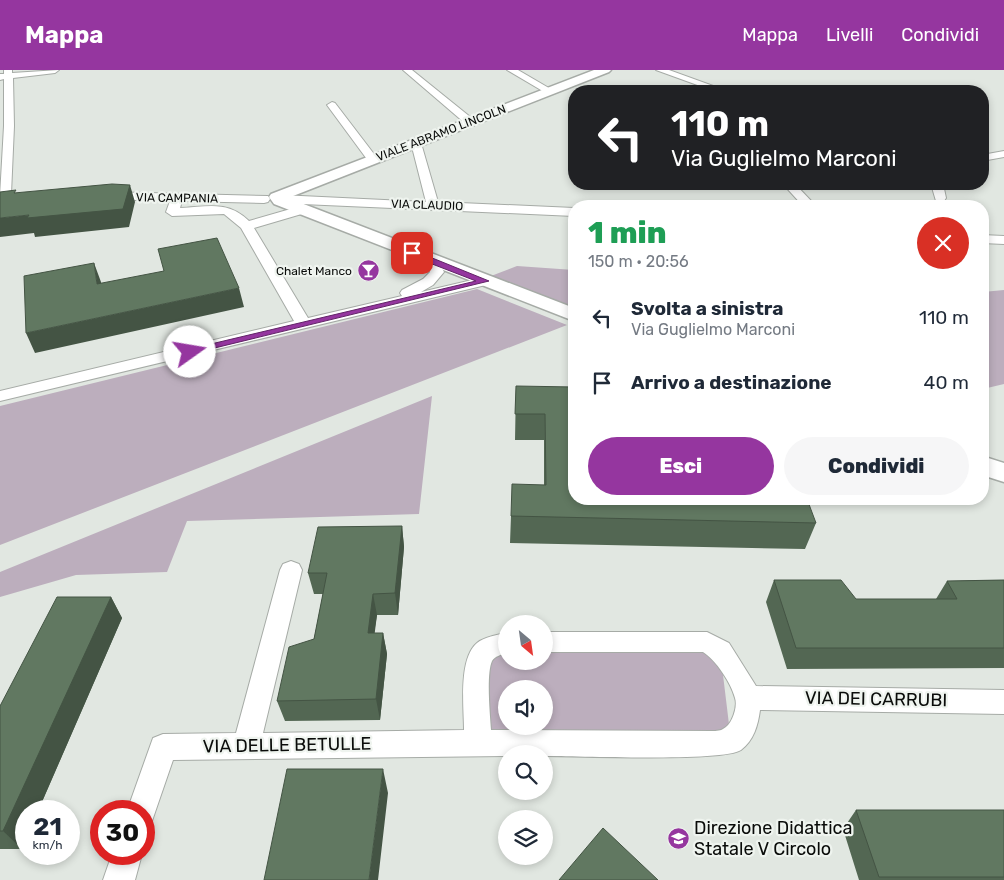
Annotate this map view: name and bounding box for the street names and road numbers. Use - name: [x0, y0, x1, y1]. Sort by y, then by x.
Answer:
- street label: VIALE ABRAMO LINCOLN: [374, 102, 508, 164]
- street label: VIA CAMPANIA: [136, 190, 218, 206]
- street label: VIA CLAUDIO: [391, 197, 463, 213]
- street label: VIA DEI CARRUBI: [805, 687, 947, 711]
- street label: VIA DELLE BETULLE: [202, 733, 372, 757]

